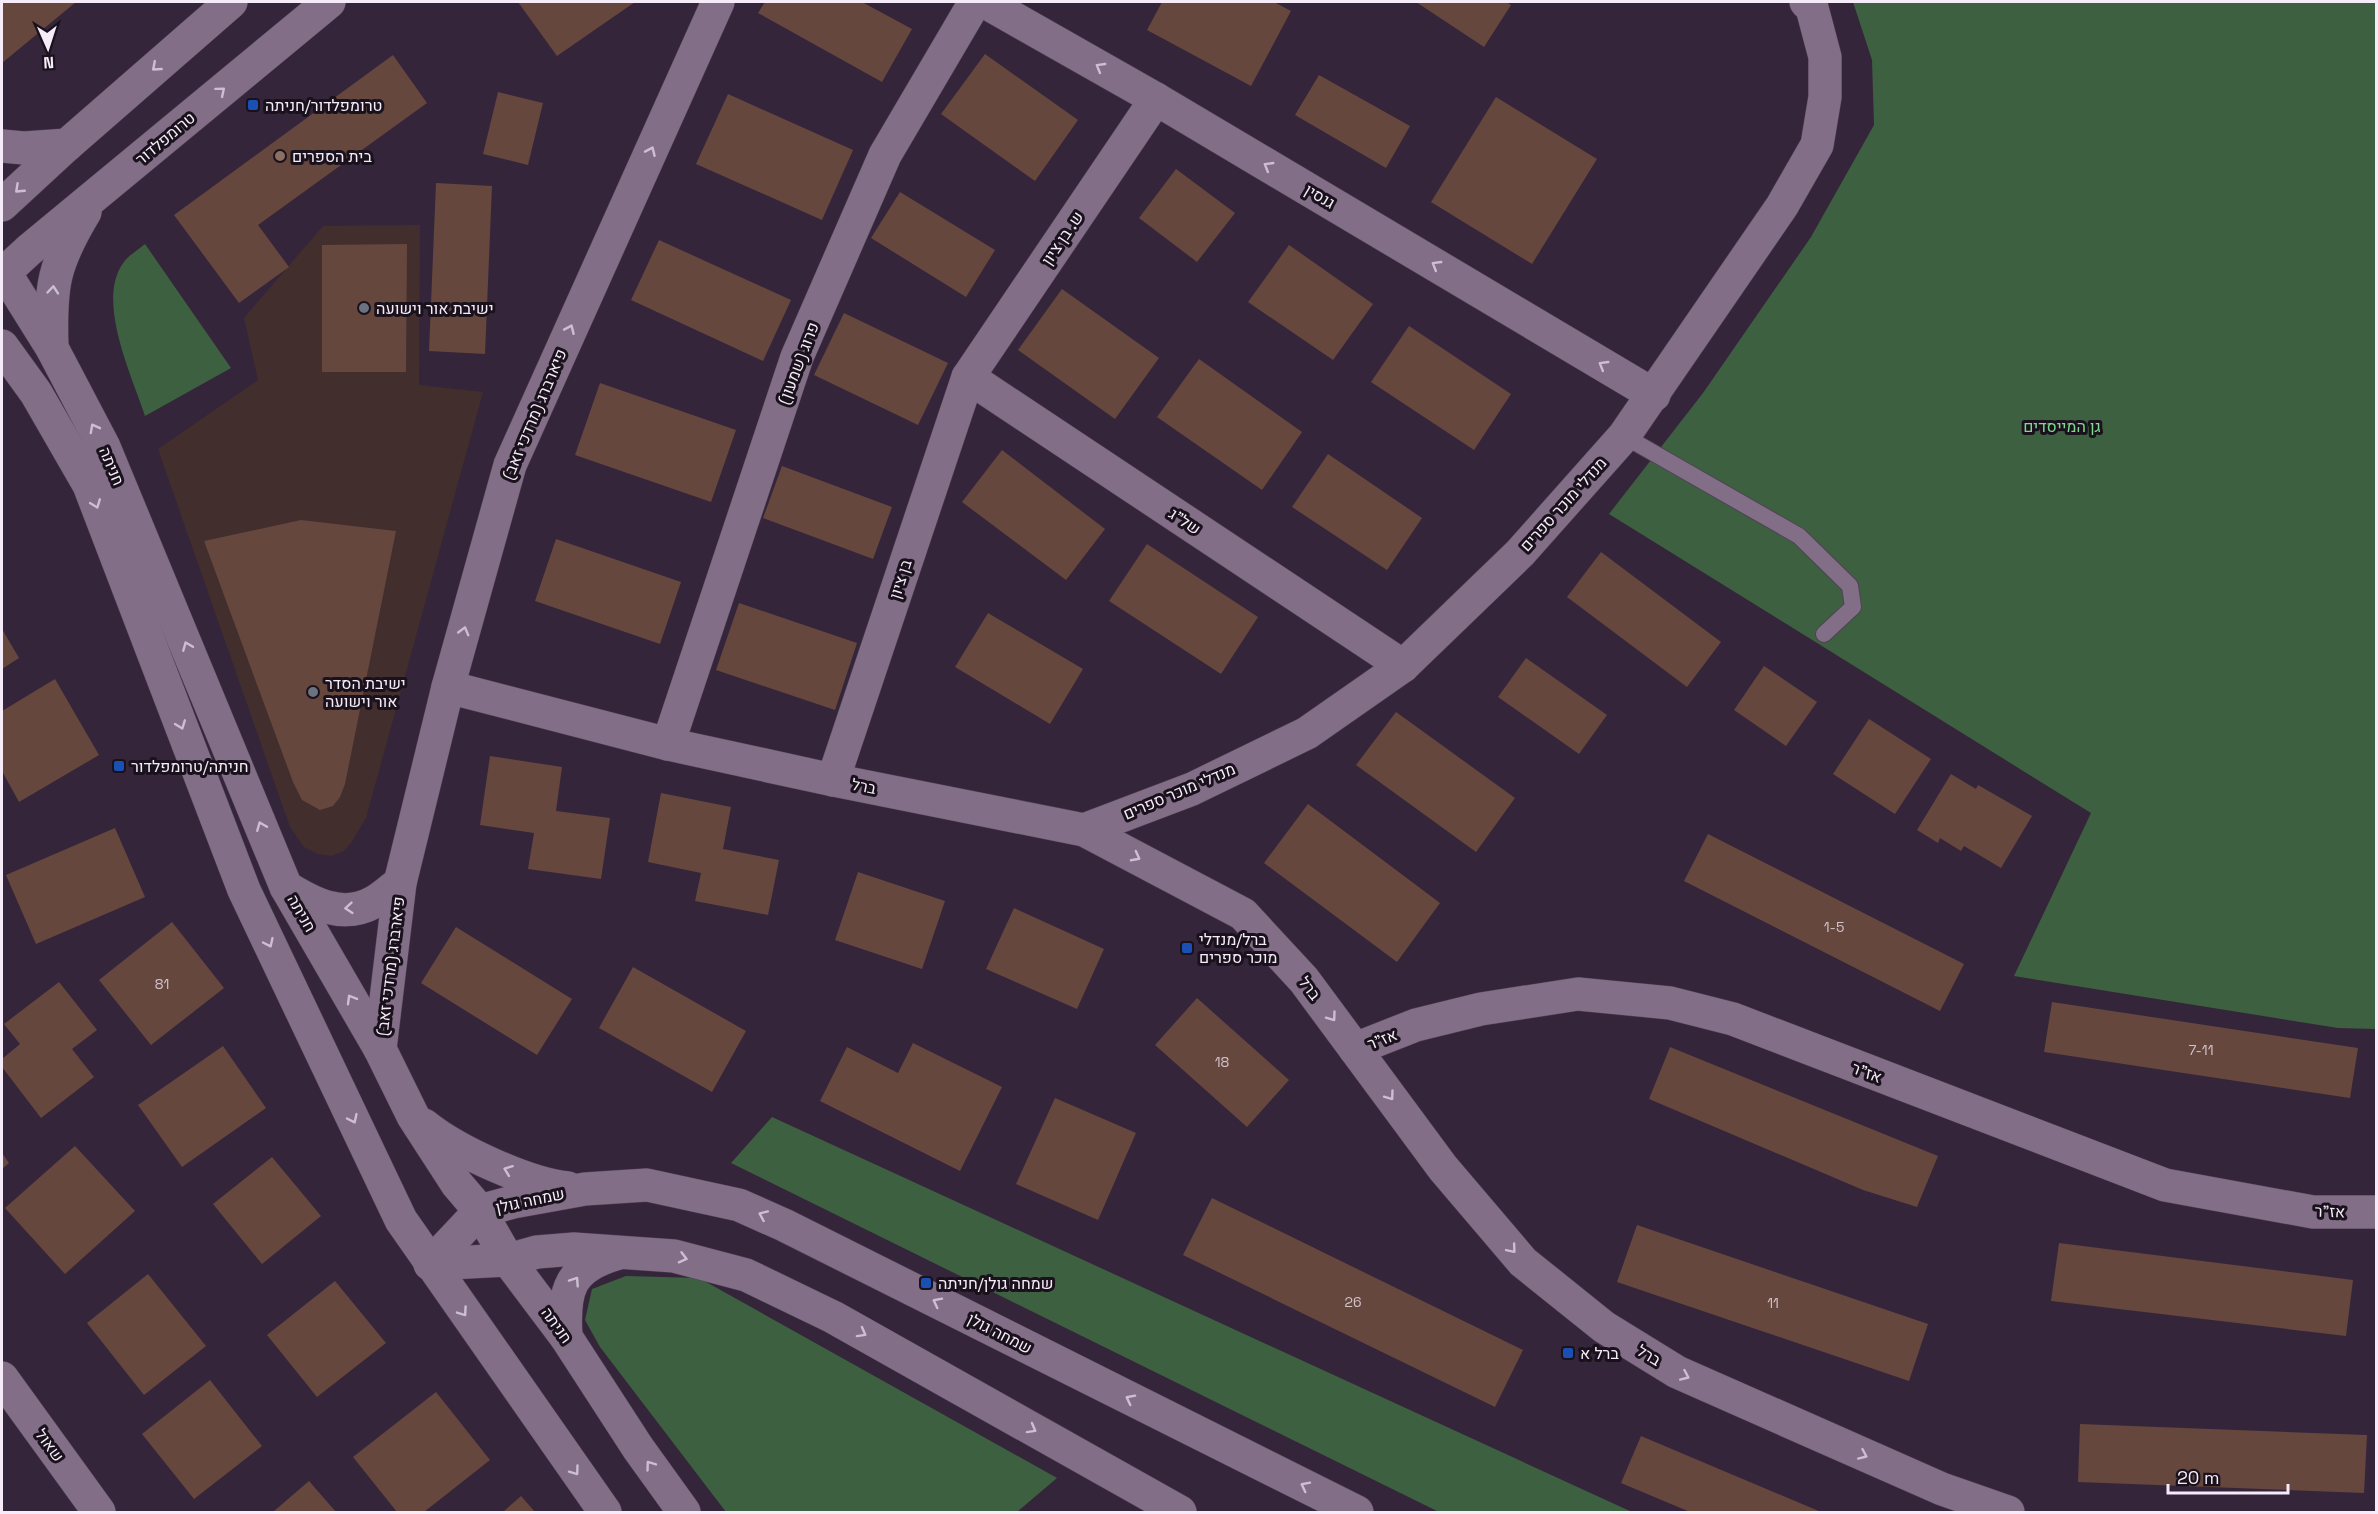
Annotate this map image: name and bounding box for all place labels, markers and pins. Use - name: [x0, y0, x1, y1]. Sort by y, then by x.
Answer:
- place label: טרומפלדור/חניתה: [265, 95, 382, 116]
- marker: טרומפלדור/חניתה: [246, 98, 260, 112]
- place label: בית הספרים: [292, 146, 372, 167]
- marker: בית הספרים: [273, 149, 287, 163]
- place label: ישיבת אור וישועה: [376, 298, 493, 319]
- marker: ישיבת אור וישועה: [357, 301, 371, 315]
- place label: ישיבת הסדר אור וישועה: [325, 673, 406, 712]
- marker: ישיבת הסדר אור וישועה: [306, 685, 320, 699]
- place label: חניתה/טרומפלדור: [131, 756, 248, 777]
- marker: חניתה/טרומפלדור: [112, 759, 126, 773]
- place label: ברל/מנדלי מוכר ספרים: [1199, 929, 1278, 968]
- marker: ברל/מנדלי מוכר ספרים: [1180, 941, 1194, 955]
- place label: שמחה גולן/חניתה: [938, 1273, 1053, 1294]
- marker: שמחה גולן/חניתה: [919, 1276, 933, 1290]
- place label: ברל א: [1580, 1343, 1619, 1364]
- marker: ברל א: [1561, 1346, 1575, 1360]

